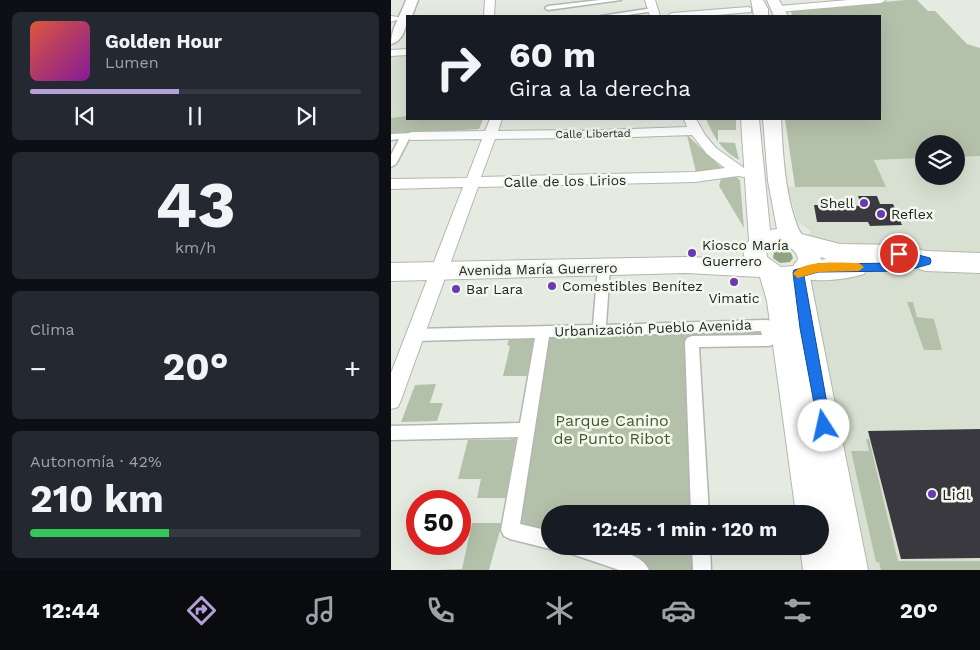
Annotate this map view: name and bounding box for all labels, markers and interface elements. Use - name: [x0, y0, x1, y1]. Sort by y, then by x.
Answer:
- text: Golden Hour: [105, 30, 222, 53]
- text: 60 m: [509, 34, 596, 76]
- icon: right: [426, 35, 491, 100]
- text: Lumen: [105, 53, 159, 72]
- text: Gira a la derecha: [509, 76, 691, 101]
- icon: previous: [71, 102, 99, 130]
- icon: pause: [181, 102, 209, 130]
- icon: next: [292, 102, 320, 130]
- street label: Calle Libertad: [555, 127, 631, 141]
- map controls: [915, 135, 965, 185]
- button: layers: [915, 135, 965, 185]
- text: 43: [155, 167, 236, 243]
- street label: Calle de los Lirios: [504, 172, 626, 190]
- place label: Shell: [820, 195, 855, 211]
- marker: Shell: [858, 197, 870, 209]
- place label: Reflex: [891, 206, 933, 222]
- marker: Reflex: [875, 208, 887, 220]
- pin: [878, 233, 920, 275]
- place label: Kiosco María Guerrero: [702, 237, 789, 269]
- text: km/h: [175, 238, 216, 257]
- icon: arrive: [885, 240, 913, 268]
- marker: Kiosco María Guerrero: [686, 247, 698, 259]
- street label: Avenida María Guerrero: [458, 260, 618, 278]
- marker: Vimatic: [728, 276, 740, 288]
- place label: Comestibles Benítez: [562, 278, 703, 294]
- marker: Comestibles Benítez: [546, 280, 558, 292]
- place label: Bar Lara: [466, 281, 523, 297]
- marker: Bar Lara: [450, 283, 462, 295]
- place label: Vimatic: [708, 290, 760, 306]
- street label: Urbanización Pueblo Avenida: [554, 317, 752, 339]
- text: Clima: [30, 320, 74, 339]
- text: 20°: [163, 345, 228, 389]
- text: −: [30, 352, 47, 385]
- text: +: [344, 352, 361, 385]
- position arrow: [797, 399, 849, 451]
- park label: Parque Canino de Punto Ribot: [554, 411, 671, 448]
- text: Autonomía · 42%: [30, 452, 162, 471]
- text: 210 km: [30, 477, 164, 521]
- place label: Lidl: [942, 485, 971, 504]
- marker: Lidl: [926, 488, 938, 500]
- speed limit sign: 50: [406, 490, 471, 555]
- text: 12:45 · 1 min · 120 m: [593, 518, 777, 541]
- icon: directions: [184, 593, 219, 628]
- icon: music: [303, 593, 338, 628]
- icon: phone: [423, 593, 458, 628]
- icon: climate: [542, 593, 577, 628]
- icon: car: [661, 593, 696, 628]
- icon: filters: [780, 593, 815, 628]
- text: 12:44: [42, 598, 100, 623]
- text: 20°: [900, 598, 938, 623]

